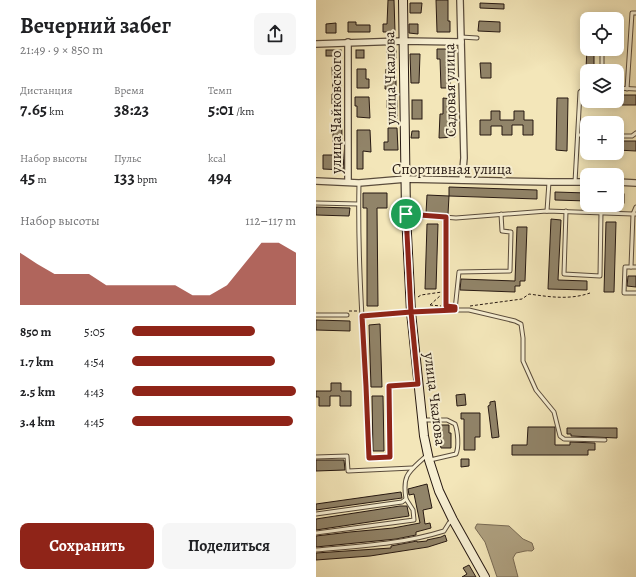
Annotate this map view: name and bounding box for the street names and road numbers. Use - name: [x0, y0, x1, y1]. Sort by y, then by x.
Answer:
- street label: улица Чкалова: [379, 31, 401, 126]
- street label: Садовая улица: [439, 43, 461, 137]
- street label: улица Чайковского: [326, 50, 346, 175]
- street label: Спортивная улица: [392, 159, 512, 179]
- street label: улица Чкалова: [419, 350, 451, 447]

